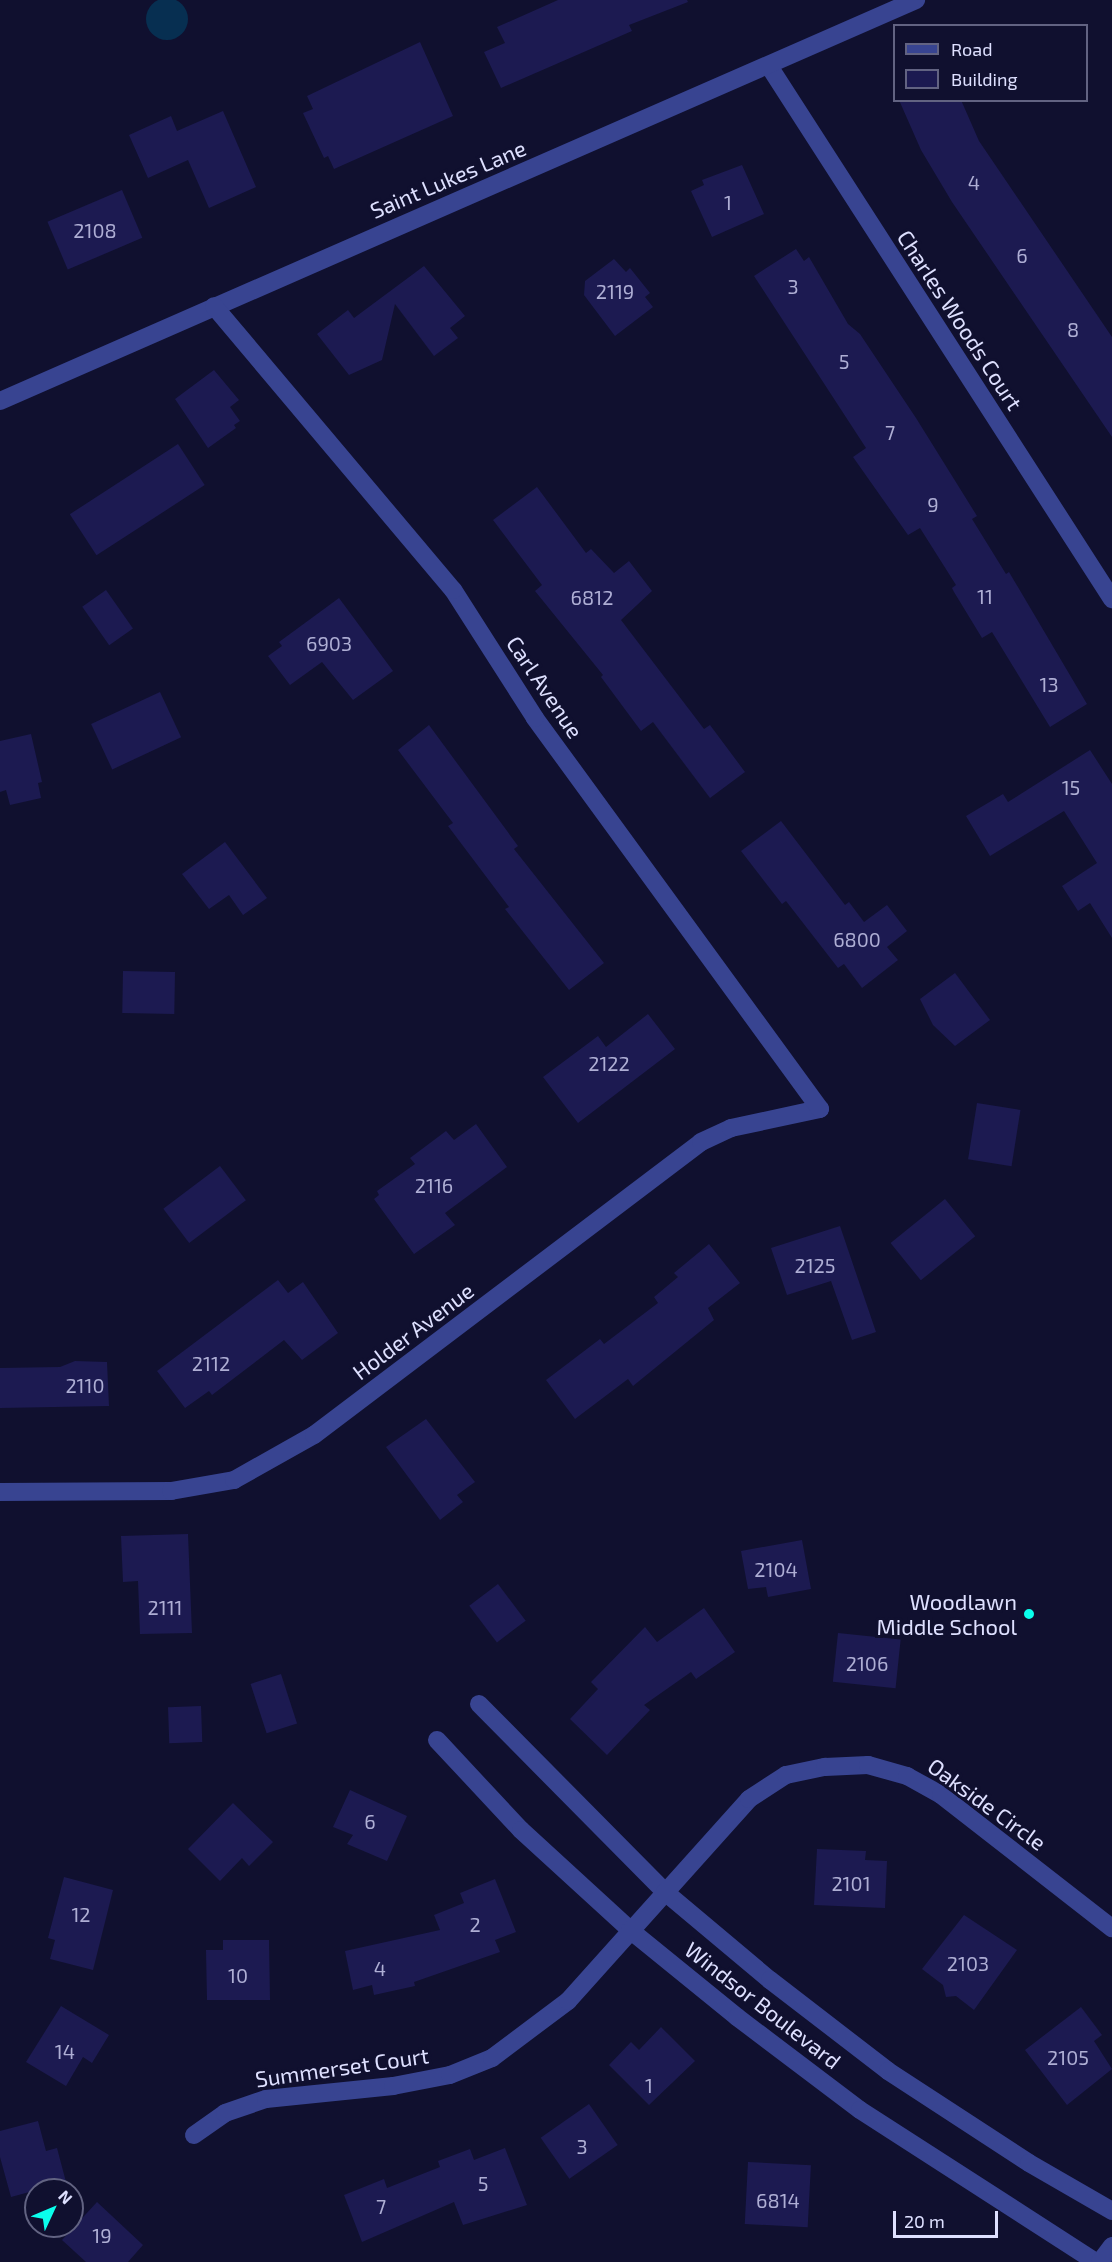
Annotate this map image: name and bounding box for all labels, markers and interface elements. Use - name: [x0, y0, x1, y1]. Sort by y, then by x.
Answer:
- legend: [893, 24, 1088, 102]
- text: Road: [951, 38, 992, 60]
- text: Building: [951, 68, 1018, 90]
- street label: Saint Lukes Lane: [366, 134, 530, 224]
- house number: 4: [968, 170, 980, 194]
- house number: 1: [724, 190, 732, 214]
- house number: 2108: [73, 218, 117, 242]
- street label: Charles Woods Court: [892, 225, 1028, 415]
- house number: 6: [1016, 243, 1028, 267]
- house number: 3: [787, 274, 799, 298]
- house number: 2119: [596, 279, 634, 303]
- house number: 8: [1067, 317, 1079, 341]
- house number: 5: [839, 349, 849, 373]
- house number: 7: [885, 420, 895, 444]
- house number: 9: [927, 492, 939, 516]
- house number: 11: [977, 584, 993, 608]
- house number: 6812: [571, 585, 613, 609]
- street label: Carl Avenue: [501, 630, 589, 744]
- house number: 6903: [306, 631, 352, 655]
- house number: 13: [1039, 672, 1059, 696]
- house number: 15: [1062, 775, 1080, 799]
- house number: 6800: [833, 927, 881, 951]
- house number: 2122: [588, 1051, 630, 1075]
- house number: 2116: [415, 1173, 453, 1197]
- house number: 2125: [794, 1253, 836, 1277]
- street label: Holder Avenue: [347, 1277, 479, 1385]
- house number: 2112: [192, 1351, 230, 1375]
- house number: 2110: [65, 1373, 105, 1397]
- house number: 2104: [754, 1557, 798, 1581]
- place label: Woodlawn Middle School: [876, 1588, 1017, 1640]
- house number: 2111: [147, 1595, 183, 1619]
- marker: Woodlawn Middle School: [1022, 1607, 1036, 1621]
- house number: 2106: [846, 1651, 888, 1675]
- street label: Oakside Circle: [923, 1752, 1051, 1856]
- house number: 6: [364, 1809, 376, 1833]
- house number: 2101: [831, 1871, 871, 1895]
- house number: 12: [71, 1902, 91, 1926]
- house number: 2: [469, 1912, 481, 1936]
- street label: Windsor Boulevard: [680, 1936, 846, 2074]
- house number: 2103: [947, 1951, 989, 1975]
- house number: 4: [374, 1956, 386, 1980]
- house number: 10: [228, 1963, 248, 1987]
- house number: 14: [55, 2039, 75, 2063]
- street label: Summerset Court: [253, 2042, 431, 2092]
- house number: 2105: [1047, 2045, 1089, 2069]
- house number: 1: [645, 2073, 653, 2097]
- house number: 3: [576, 2134, 588, 2158]
- house number: 5: [478, 2171, 488, 2195]
- north arrow: [24, 2178, 84, 2238]
- text: N: [55, 2186, 77, 2207]
- house number: 6814: [756, 2188, 800, 2212]
- house number: 7: [376, 2194, 386, 2218]
- scale bar: [896, 2199, 1001, 2237]
- text: 20 m: [904, 2210, 945, 2232]
- house number: 19: [92, 2223, 112, 2247]

